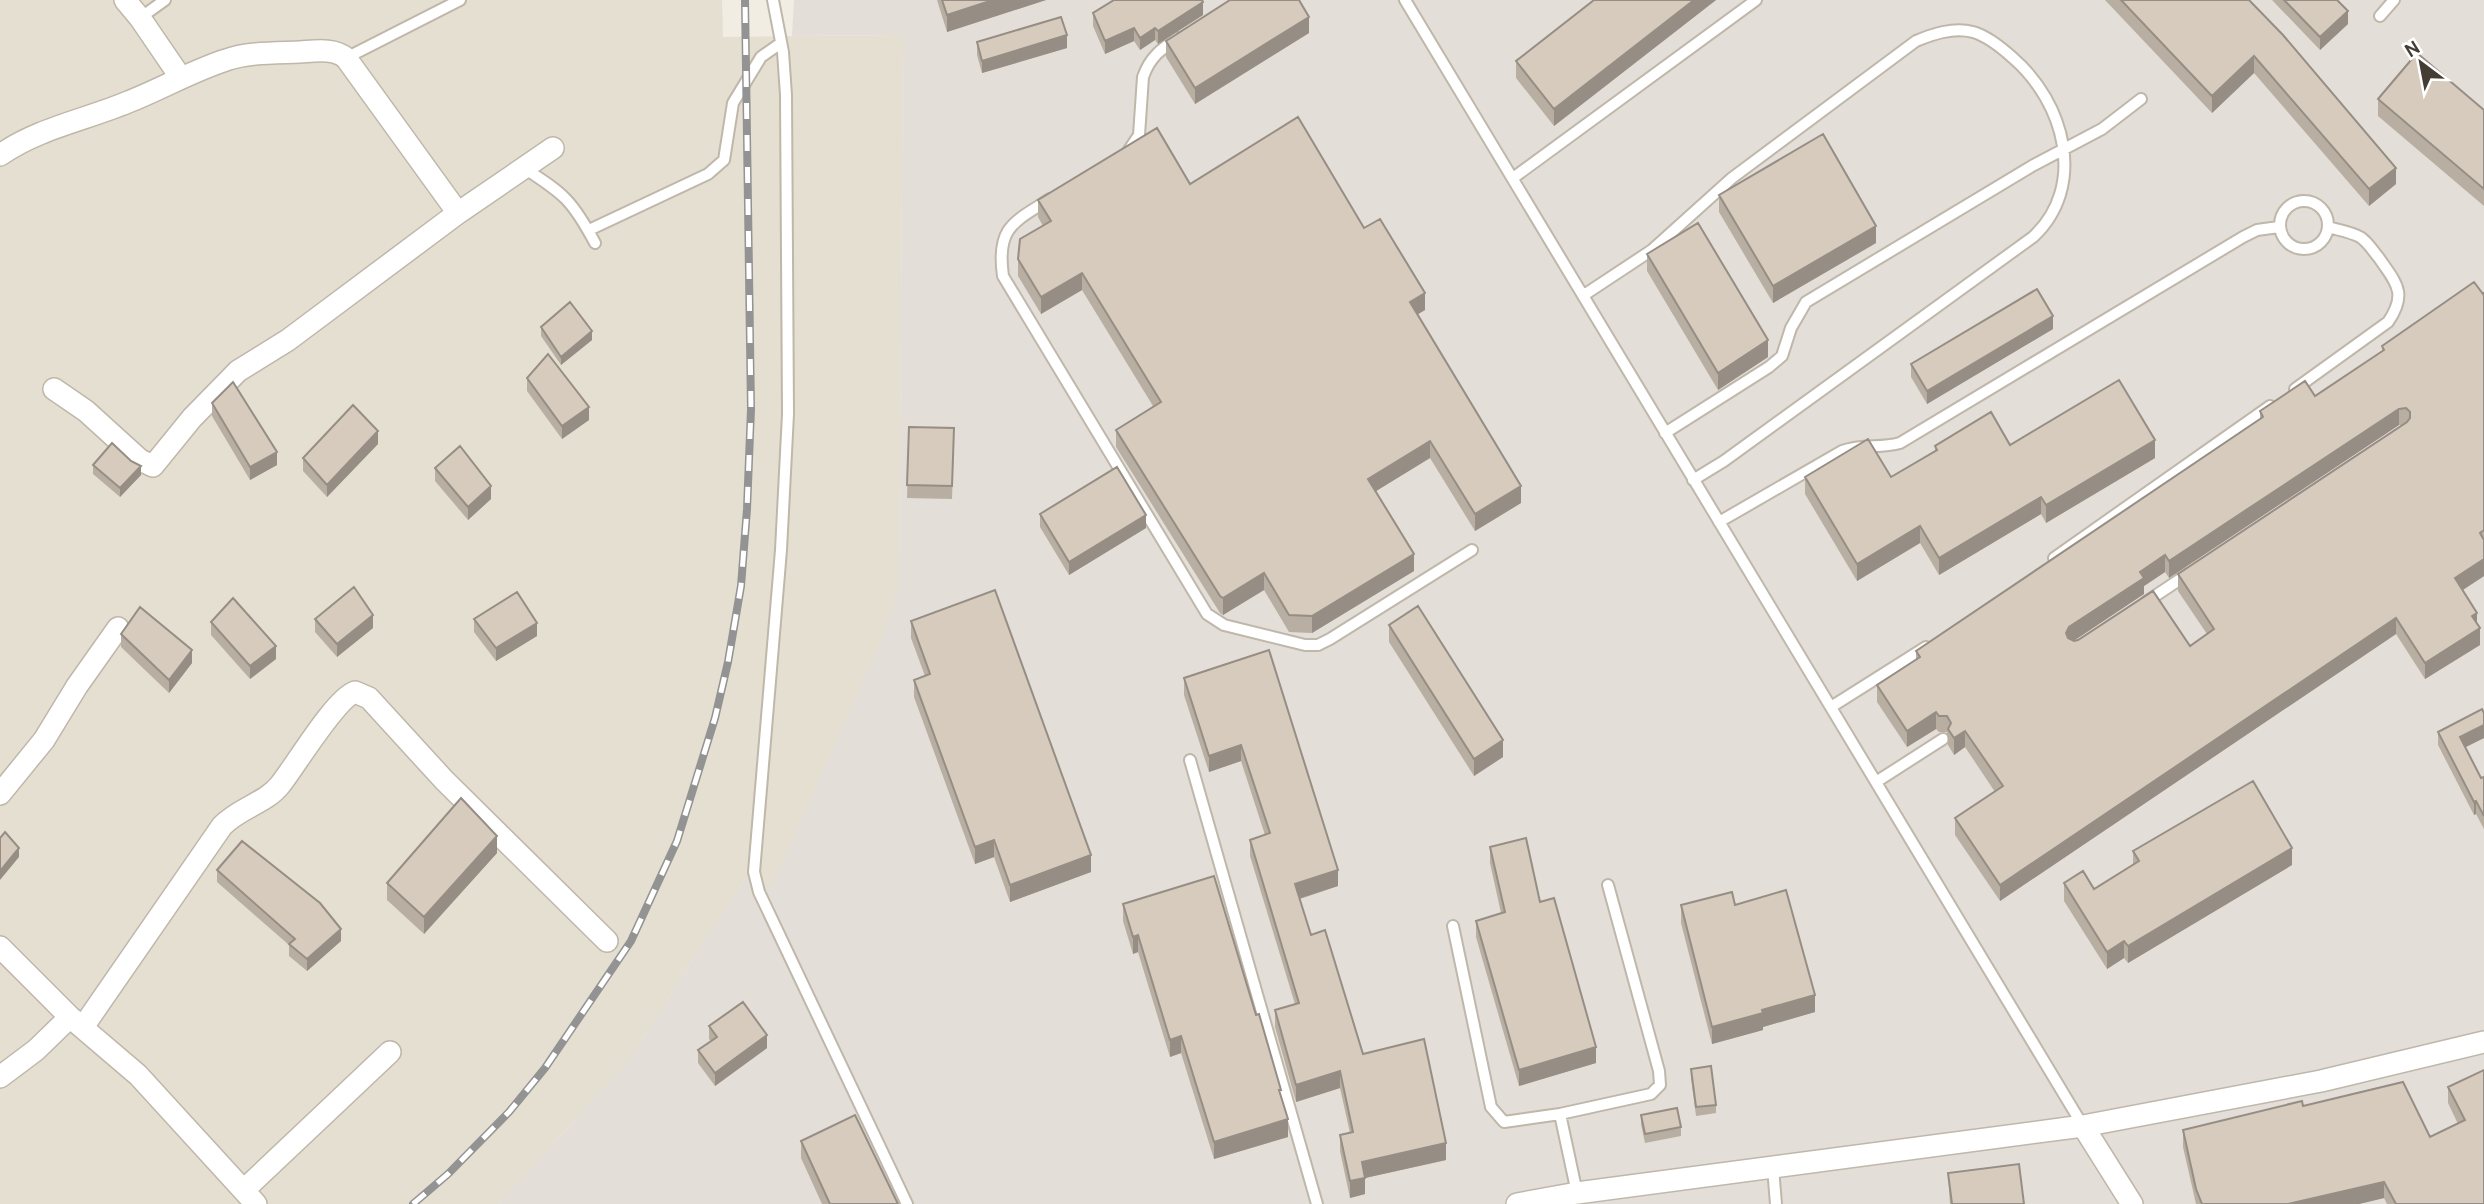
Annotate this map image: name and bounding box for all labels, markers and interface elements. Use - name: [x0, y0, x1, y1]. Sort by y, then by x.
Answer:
- north arrow: [2386, 28, 2456, 98]
- text: N: [2400, 36, 2424, 62]

